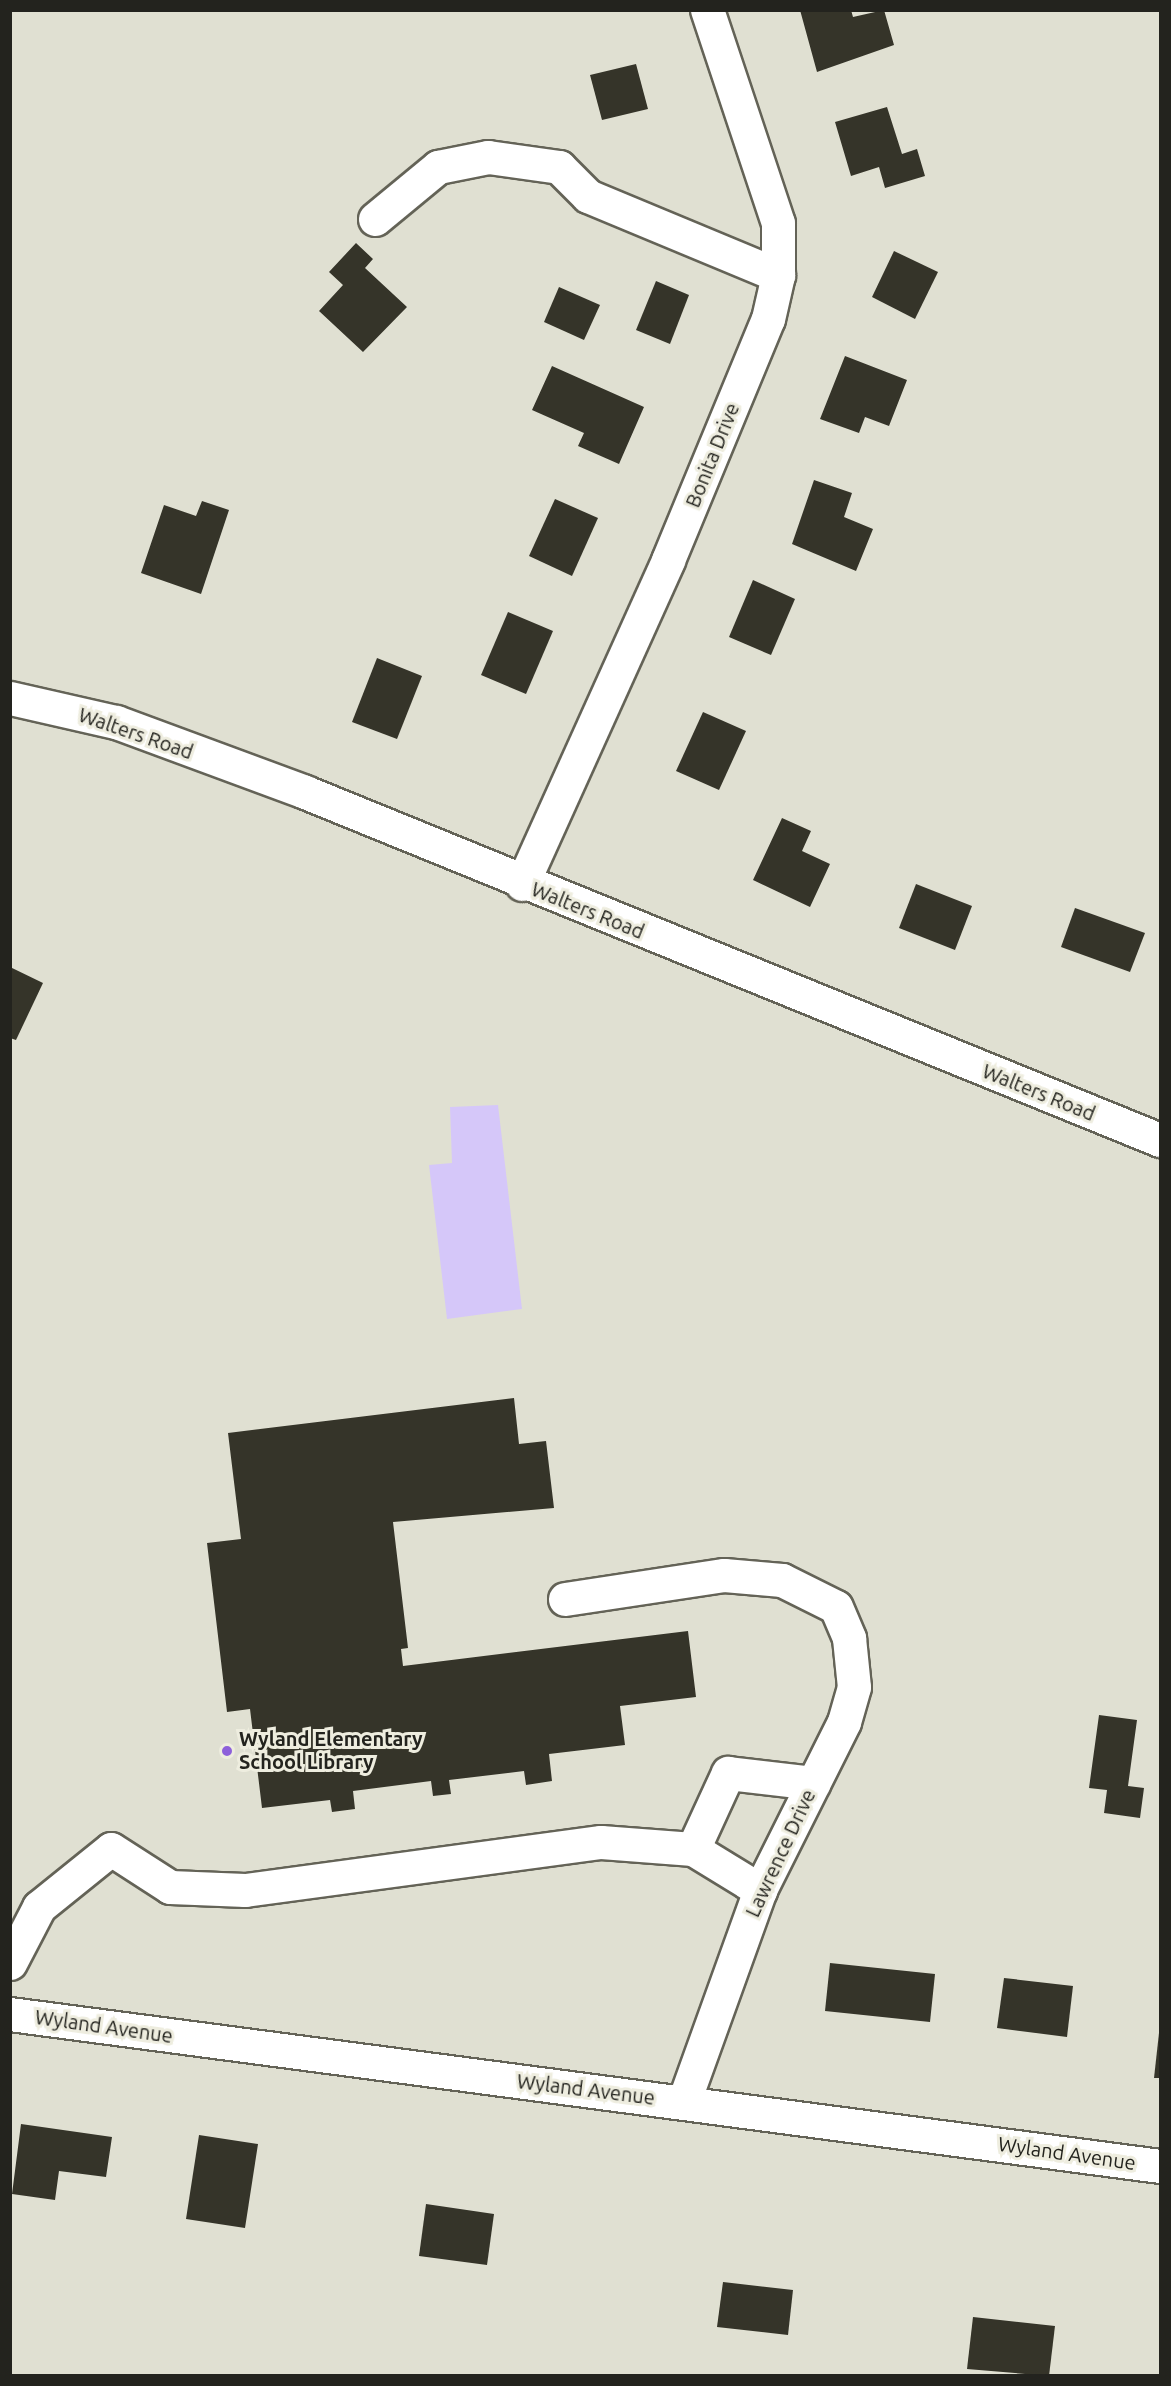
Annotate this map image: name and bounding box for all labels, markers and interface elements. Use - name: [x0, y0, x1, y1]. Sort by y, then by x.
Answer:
- street label: Bonita Drive: [680, 399, 744, 511]
- street label: Walters Road: [76, 702, 196, 764]
- street label: Walters Road: [528, 877, 648, 943]
- street label: Walters Road: [979, 1059, 1099, 1125]
- place label: Wyland Elementary School Library: [239, 1727, 423, 1774]
- marker: Wyland Elementary School Library: [220, 1744, 234, 1758]
- street label: Lawrence Drive: [740, 1785, 820, 1921]
- street label: Wyland Avenue: [34, 2004, 174, 2048]
- street label: Wyland Avenue: [516, 2069, 656, 2109]
- street label: Wyland Avenue: [997, 2131, 1137, 2175]

